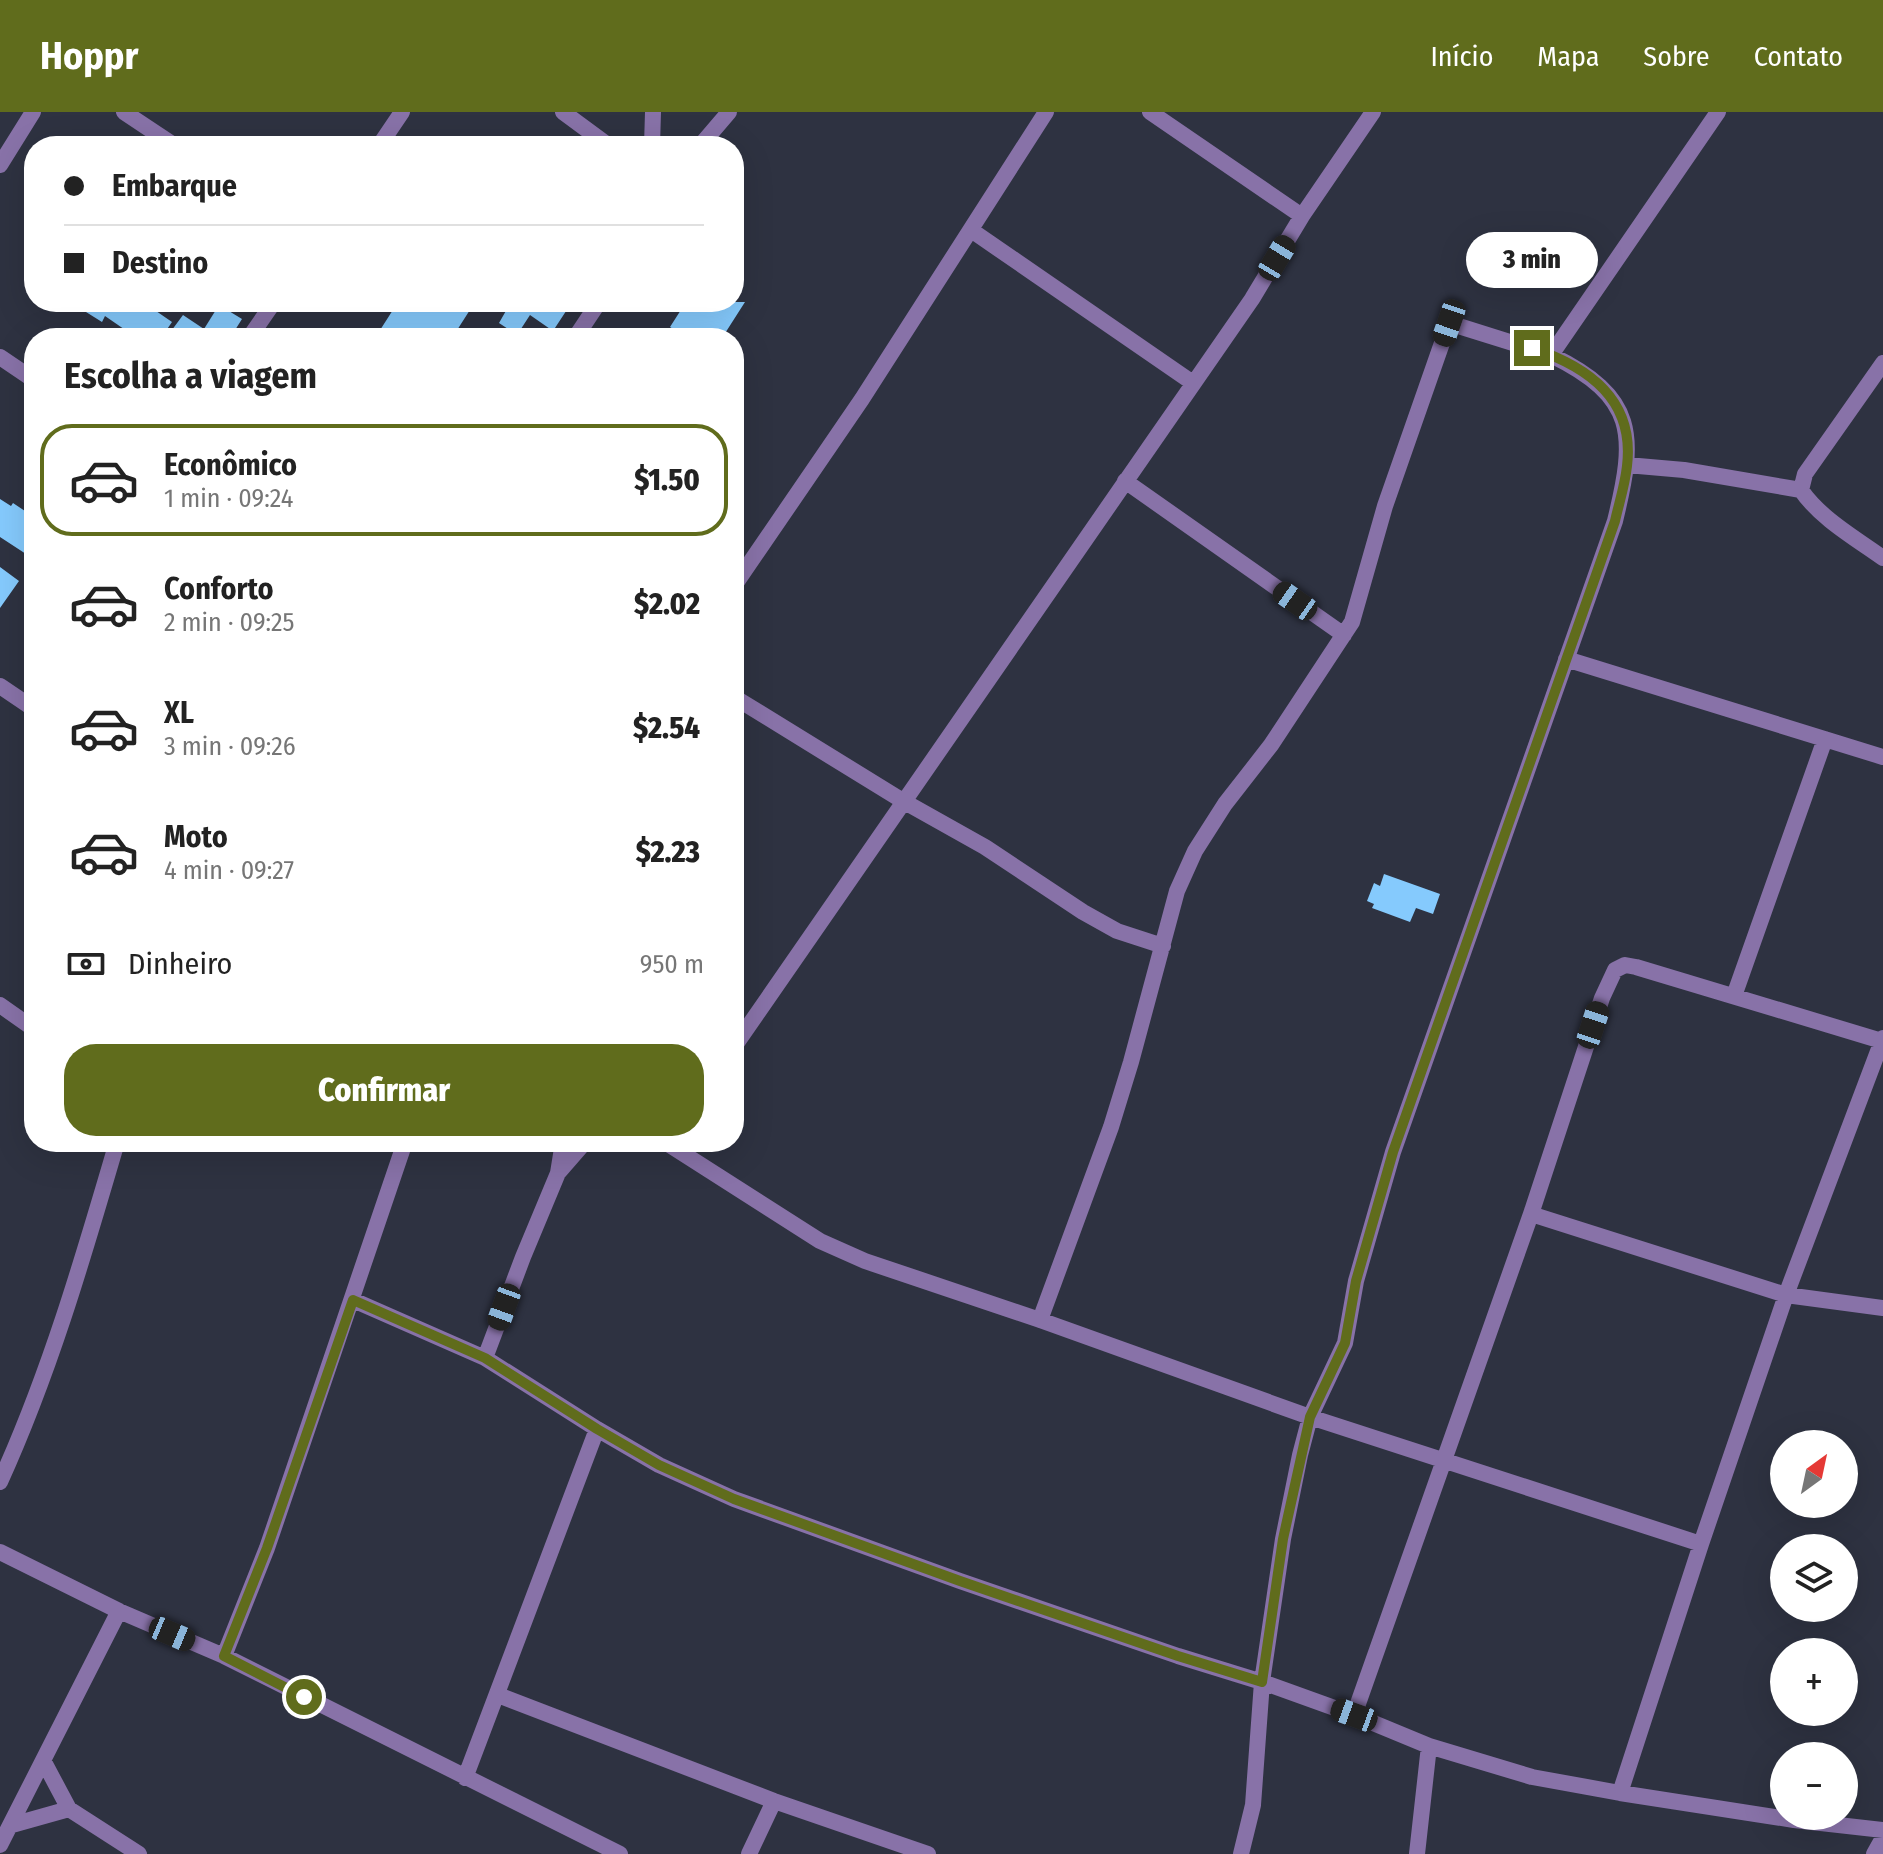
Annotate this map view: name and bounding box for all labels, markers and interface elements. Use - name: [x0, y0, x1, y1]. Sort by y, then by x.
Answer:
- text: Hoppr: [40, 33, 138, 79]
- text: Início: [1430, 40, 1493, 73]
- text: Mapa: [1537, 40, 1599, 73]
- text: Sobre: [1643, 40, 1710, 73]
- text: Contato: [1754, 40, 1843, 73]
- text: Embarque: [112, 168, 237, 204]
- car: [1254, 231, 1300, 285]
- callout: 3 min: [1466, 232, 1598, 288]
- text: 3 min: [1503, 244, 1561, 275]
- text: Destino: [112, 245, 208, 281]
- car: [1430, 296, 1468, 350]
- route end: [1514, 330, 1550, 366]
- text: Escolha a viagem: [64, 354, 317, 398]
- icon: car: [68, 444, 140, 516]
- text: Econômico: [164, 447, 297, 483]
- text: $1.50: [634, 462, 700, 498]
- text: 1 min · 09:24: [164, 483, 293, 514]
- icon: car: [68, 568, 140, 640]
- text: Conforto: [164, 571, 273, 607]
- car: [1268, 577, 1322, 625]
- text: $2.02: [634, 586, 700, 622]
- text: 2 min · 09:25: [164, 607, 294, 638]
- icon: car: [68, 692, 140, 764]
- text: XL: [164, 695, 194, 731]
- text: $2.54: [633, 710, 700, 746]
- text: 3 min · 09:26: [164, 731, 296, 762]
- icon: car: [68, 816, 140, 888]
- text: Moto: [164, 819, 228, 855]
- text: $2.23: [636, 834, 700, 870]
- text: 4 min · 09:27: [164, 855, 294, 886]
- icon: cash: [64, 942, 108, 986]
- text: Dinheiro: [128, 946, 232, 982]
- text: 950 m: [640, 949, 704, 980]
- car: [1574, 998, 1612, 1052]
- button: Confirmar: [64, 1044, 704, 1136]
- car: [485, 1280, 523, 1334]
- north arrow: [1770, 1430, 1858, 1518]
- map controls: [1770, 1430, 1858, 1830]
- button: layers: [1770, 1534, 1858, 1622]
- car: [145, 1614, 199, 1654]
- button: +: [1770, 1638, 1858, 1726]
- route start: [286, 1679, 322, 1715]
- car: [1327, 1696, 1381, 1734]
- button: −: [1770, 1742, 1858, 1830]

